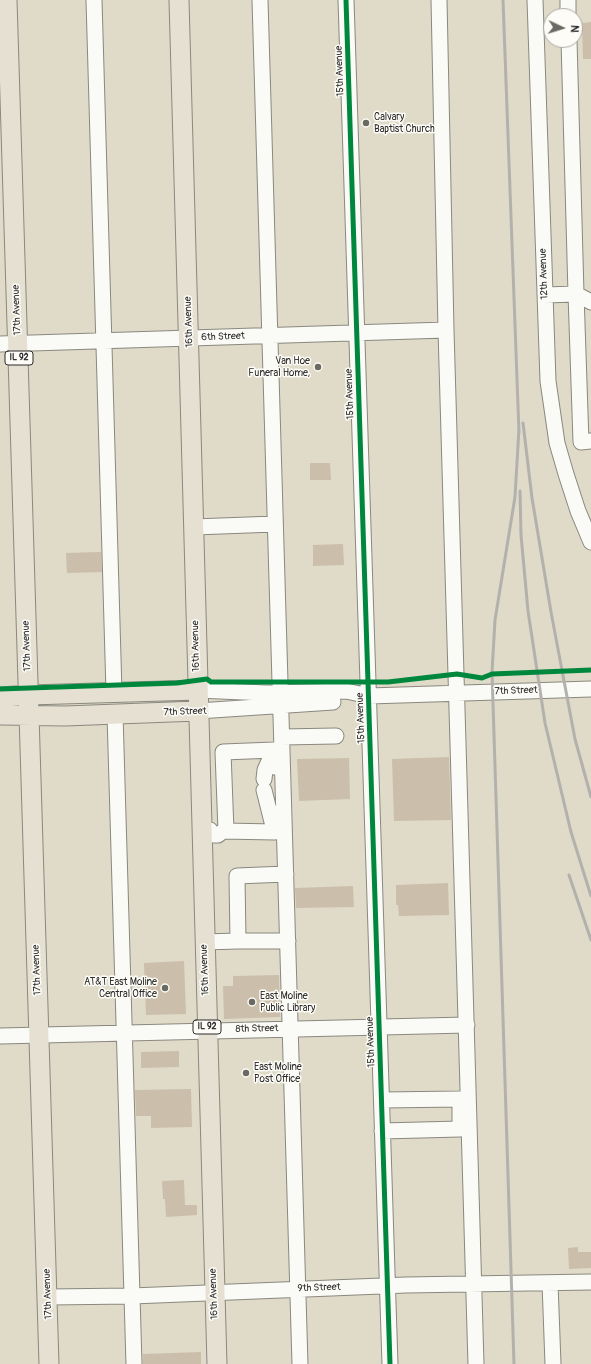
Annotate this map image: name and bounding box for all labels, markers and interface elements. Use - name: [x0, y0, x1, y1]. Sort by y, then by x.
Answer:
- north arrow: [543, 8, 583, 48]
- text: N: [568, 25, 581, 33]
- street label: 15th Avenue: [333, 45, 347, 97]
- place label: Calvary Baptist Church: [374, 111, 435, 134]
- marker: Calvary Baptist Church: [361, 118, 371, 128]
- street label: 12th Avenue: [537, 248, 551, 300]
- street label: 17th Avenue: [10, 284, 24, 336]
- street label: 16th Avenue: [182, 296, 196, 348]
- street label: 6th Street: [201, 330, 245, 344]
- road number: IL 92: [5, 351, 33, 365]
- place label: Van Hoe Funeral Home,: [248, 355, 310, 378]
- marker: Van Hoe Funeral Home,: [313, 362, 323, 372]
- street label: 15th Avenue: [343, 368, 357, 420]
- street label: 17th Avenue: [20, 620, 34, 672]
- street label: 16th Avenue: [190, 620, 202, 672]
- street label: 7th Street: [494, 684, 538, 698]
- street label: 15th Avenue: [354, 692, 368, 744]
- street label: 7th Street: [163, 705, 207, 719]
- street label: 17th Avenue: [30, 944, 44, 996]
- street label: 16th Avenue: [198, 944, 212, 996]
- place label: AT&T East Moline Central Office: [84, 976, 157, 1000]
- marker: AT&T East Moline Central Office: [160, 983, 170, 993]
- place label: East Moline Public Library: [260, 990, 315, 1014]
- marker: East Moline Public Library: [247, 997, 257, 1007]
- street label: 15th Avenue: [364, 1016, 378, 1068]
- road number: IL 92: [193, 1020, 221, 1034]
- street label: 8th Street: [235, 1023, 279, 1035]
- place label: East Moline Post Office: [254, 1061, 302, 1084]
- marker: East Moline Post Office: [241, 1068, 251, 1078]
- street label: 17th Avenue: [41, 1268, 55, 1320]
- street label: 16th Avenue: [207, 1268, 221, 1320]
- street label: 9th Street: [297, 1281, 341, 1295]

